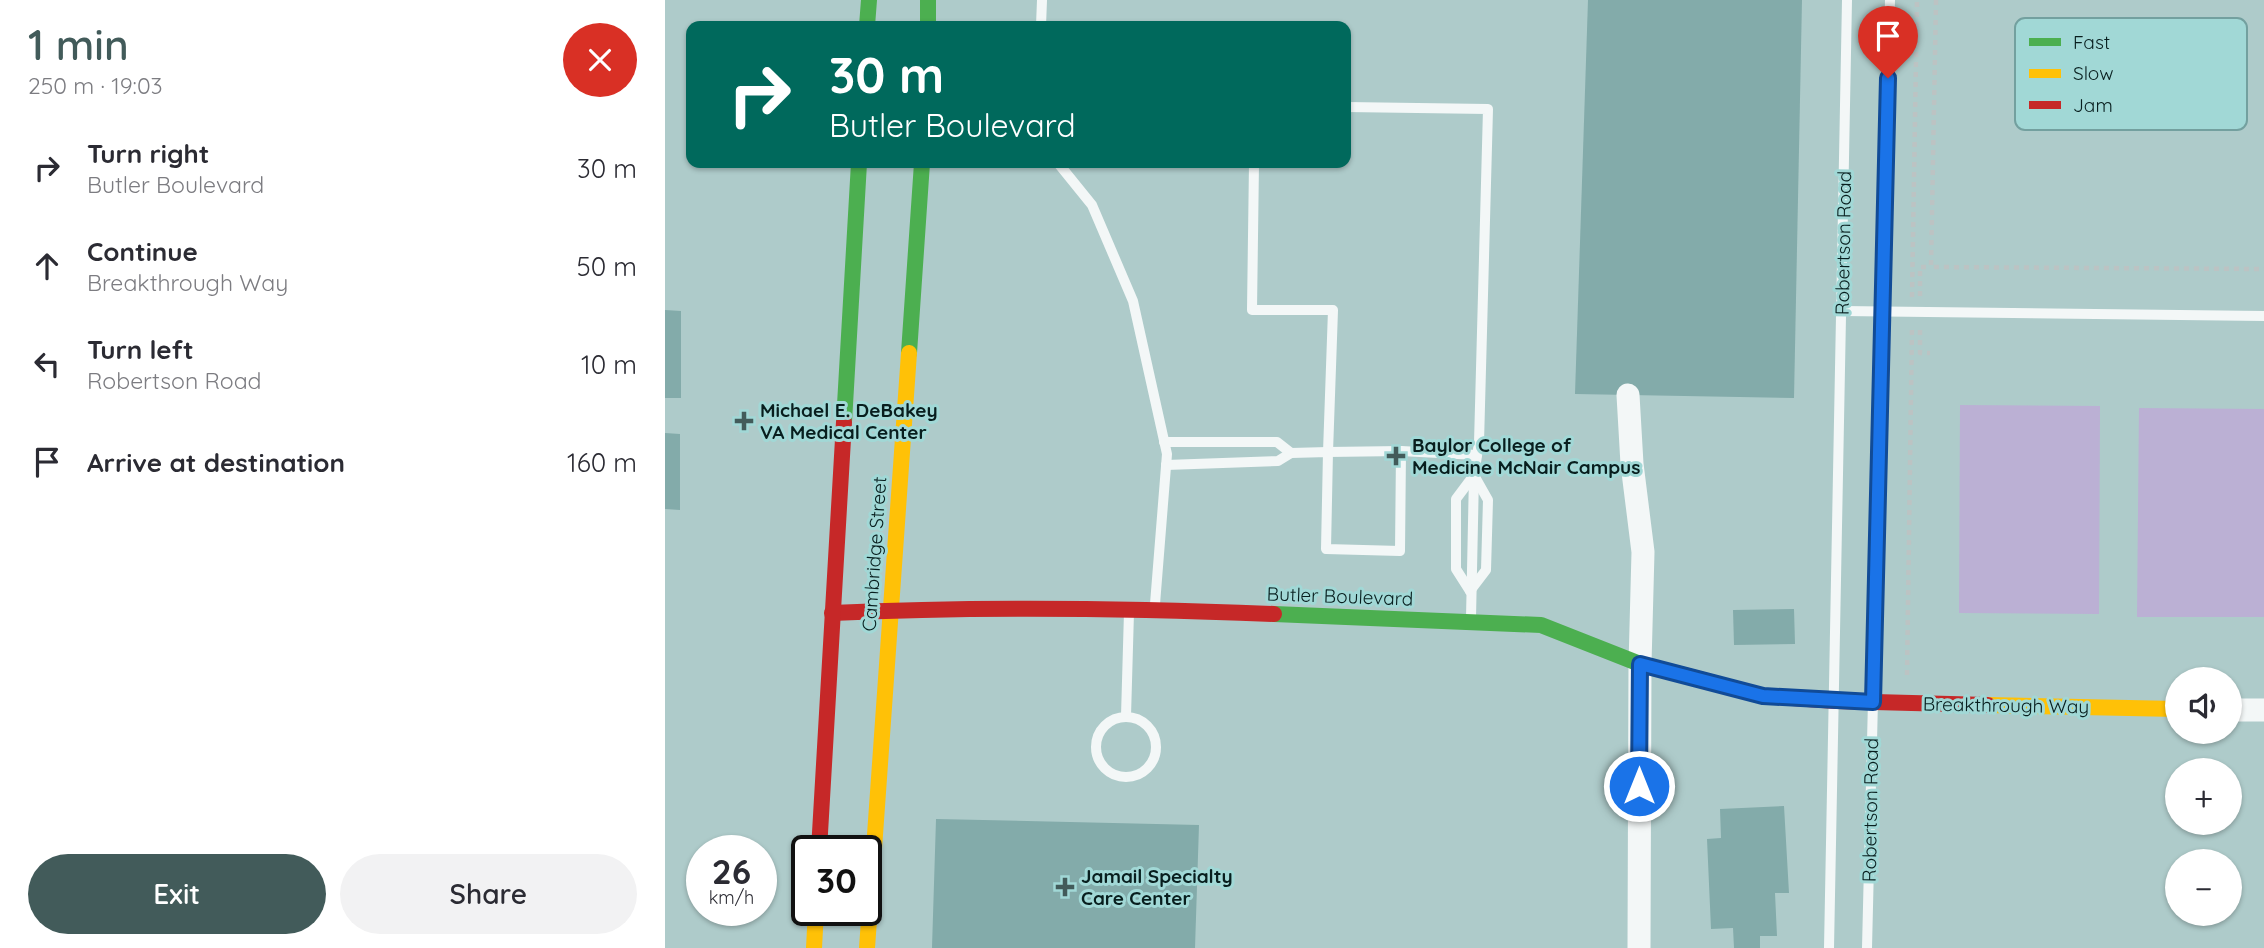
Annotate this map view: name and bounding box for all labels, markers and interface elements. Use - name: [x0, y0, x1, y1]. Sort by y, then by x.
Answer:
- pin: [1858, 6, 1918, 78]
- icon: arrive: [1869, 17, 1907, 55]
- text: 1 min: [28, 18, 129, 71]
- legend: [2015, 18, 2247, 130]
- button: close: [563, 23, 637, 97]
- text: Fast: [2073, 30, 2110, 54]
- text: 30 m: [829, 44, 944, 105]
- icon: right: [714, 49, 805, 140]
- text: Slow: [2073, 61, 2114, 85]
- text: 250 m · 19:03: [28, 71, 163, 100]
- text: Jam: [2073, 93, 2113, 117]
- text: Butler Boulevard: [829, 105, 1076, 145]
- text: Turn right: [87, 137, 209, 170]
- icon: right: [28, 149, 66, 187]
- text: 30 m: [577, 152, 637, 185]
- text: Butler Boulevard: [87, 170, 264, 199]
- street label: Robertson Road: [1830, 171, 1856, 315]
- text: Continue: [87, 235, 198, 268]
- icon: ahead: [28, 247, 66, 285]
- text: 50 m: [577, 250, 637, 283]
- text: Breakthrough Way: [87, 268, 288, 297]
- text: Turn left: [87, 333, 194, 366]
- icon: left: [28, 345, 66, 383]
- text: 10 m: [581, 348, 637, 381]
- text: Robertson Road: [87, 366, 262, 395]
- place label: Michael E. DeBakey VA Medical Center: [760, 398, 938, 444]
- marker: Michael E. DeBakey VA Medical Center: [734, 411, 754, 431]
- place label: Baylor College of Medicine McNair Campus: [1412, 433, 1640, 479]
- icon: arrive: [28, 443, 66, 481]
- text: Arrive at destination: [87, 446, 345, 479]
- text: 160 m: [567, 446, 637, 479]
- marker: Baylor College of Medicine McNair Campus: [1386, 446, 1406, 466]
- street label: Cambridge Street: [857, 476, 891, 632]
- street label: Butler Boulevard: [1266, 581, 1414, 611]
- map controls: [2165, 667, 2242, 926]
- button: sound: [2165, 667, 2242, 744]
- street label: Breakthrough Way: [1923, 692, 2089, 718]
- street label: Robertson Road: [1857, 738, 1883, 882]
- position arrow: [1602, 749, 1676, 823]
- button: +: [2165, 758, 2242, 835]
- speed limit sign: 30: [791, 835, 882, 926]
- text: 26: [712, 849, 751, 893]
- button: −: [2165, 849, 2242, 926]
- button: Exit: [28, 854, 326, 934]
- button: Share: [340, 854, 637, 934]
- place label: Jamail Specialty Care Center: [1081, 864, 1233, 910]
- marker: Jamail Specialty Care Center: [1055, 877, 1075, 897]
- text: km/h: [709, 886, 754, 909]

